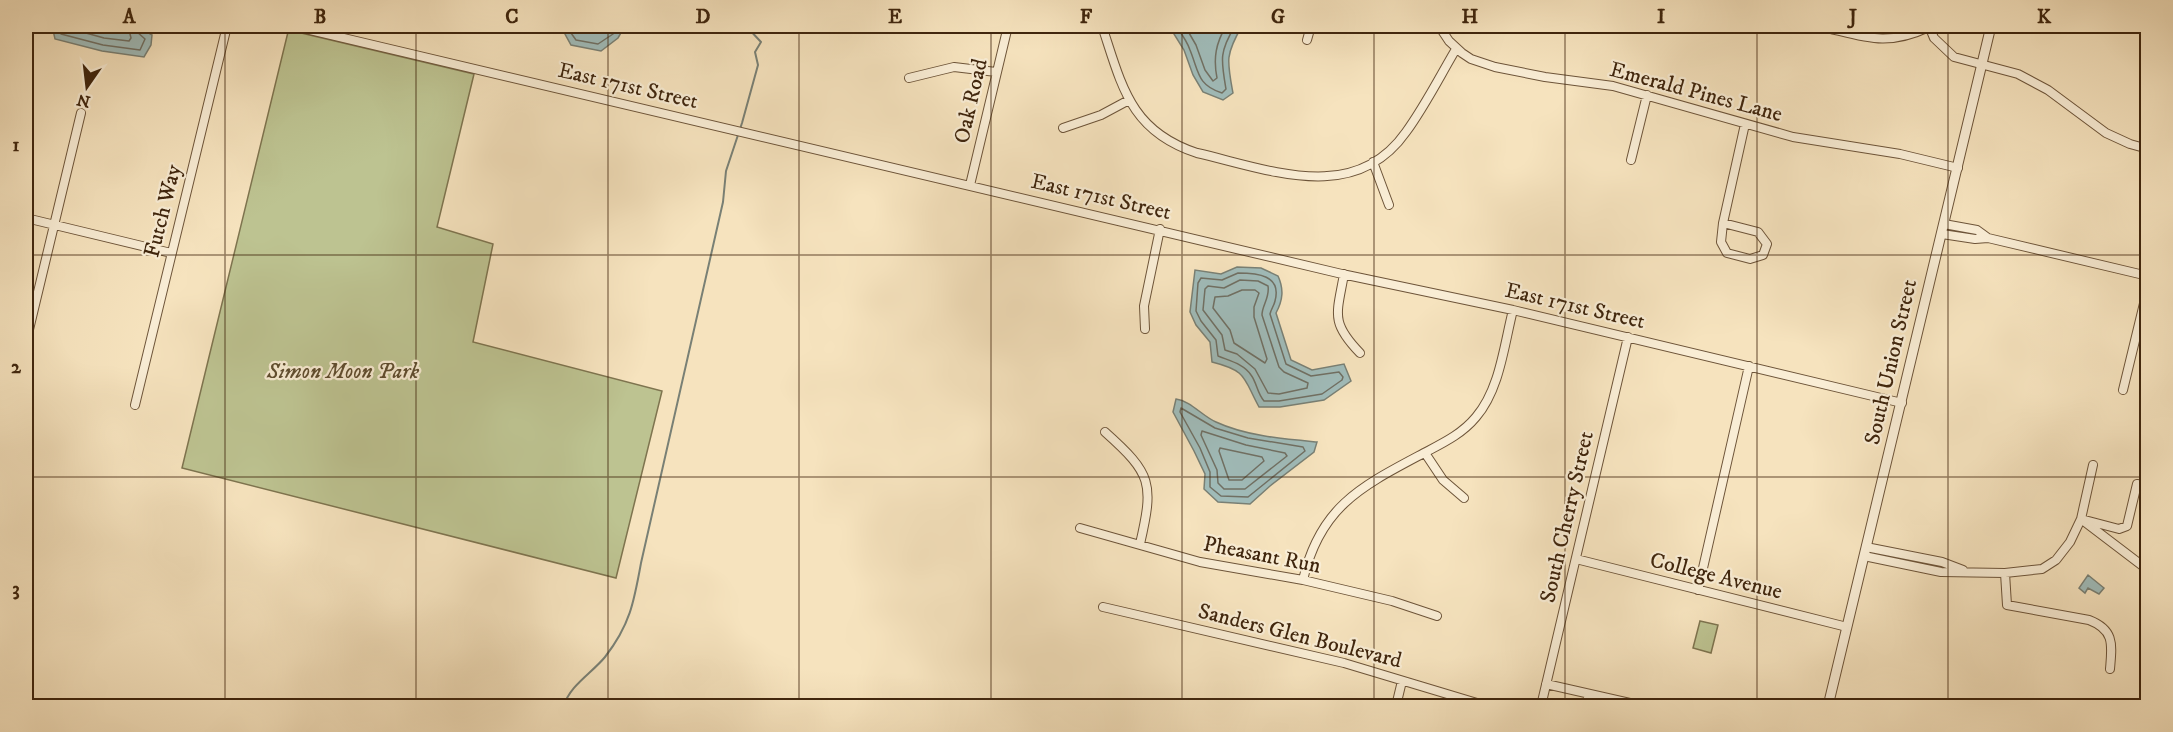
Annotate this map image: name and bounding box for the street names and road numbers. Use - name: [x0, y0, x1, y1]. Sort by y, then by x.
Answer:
- street label: Oak Road: [948, 56, 994, 146]
- street label: Emerald Pines Lane: [1607, 56, 1785, 128]
- street label: East 171st Street: [555, 57, 701, 115]
- street label: Futch Way: [138, 161, 188, 260]
- street label: East 171st Street: [1028, 168, 1174, 226]
- street label: East 171st Street: [1502, 277, 1648, 335]
- street label: South Union Street: [1859, 277, 1923, 447]
- street label: South Cherry Street: [1534, 429, 1600, 605]
- street label: Pheasant Run: [1201, 530, 1324, 580]
- street label: College Avenue: [1647, 547, 1785, 605]
- street label: Sanders Glen Boulevard: [1195, 598, 1405, 674]

